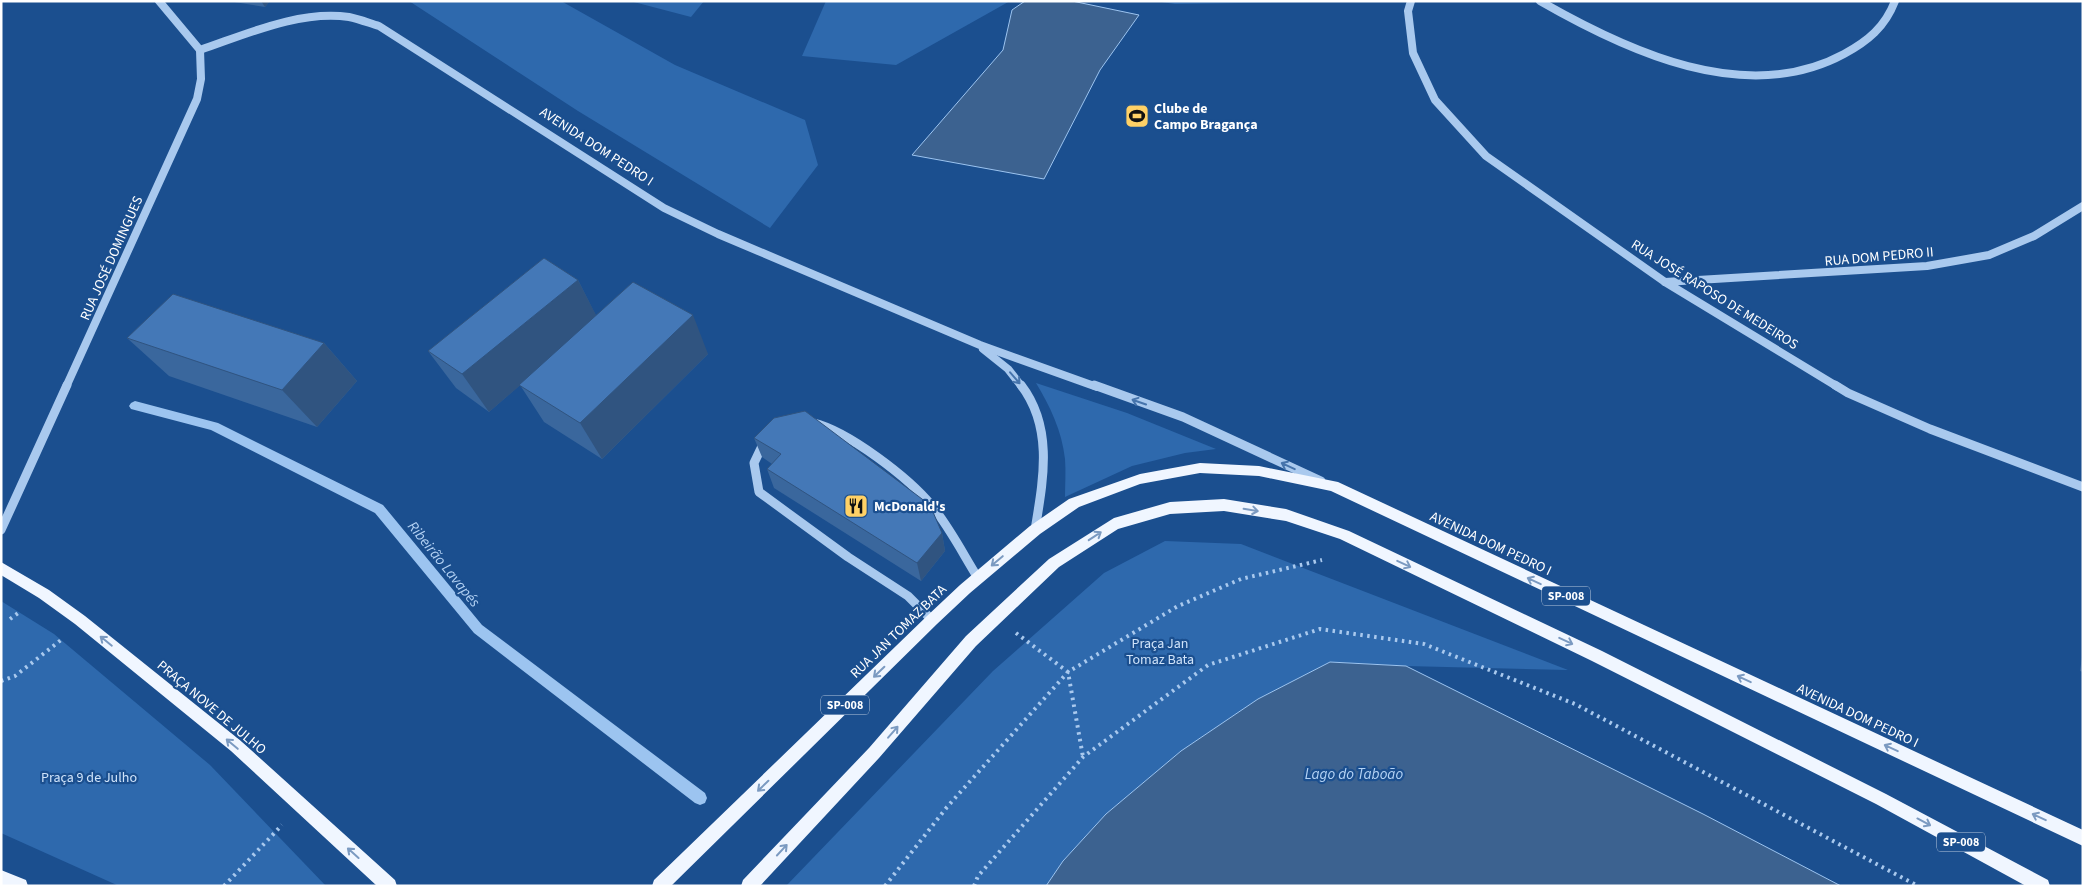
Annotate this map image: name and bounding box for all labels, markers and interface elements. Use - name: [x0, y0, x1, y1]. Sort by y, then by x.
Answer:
- place label: Clube de Campo Bragança: [1154, 99, 1258, 135]
- street label: AVENIDA DOM PEDRO I: [536, 102, 657, 191]
- sports icon: Clube de Campo Bragança: [1124, 103, 1150, 129]
- street label: RUA JOSÉ DOMINGUES: [75, 193, 148, 324]
- street label: RUA JOSÉ RAPOSO DE MEDEIROS: [1627, 235, 1802, 355]
- street label: RUA DOM PEDRO II: [1824, 242, 1934, 272]
- one-way arrow: [1010, 372, 1021, 385]
- one-way arrow: [1132, 397, 1148, 406]
- one-way arrow: [1281, 461, 1296, 471]
- restaurant icon: McDonald's: [843, 493, 869, 519]
- place label: McDonald's: [874, 497, 945, 517]
- one-way arrow: [1243, 505, 1259, 515]
- street label: AVENIDA DOM PEDRO I: [1426, 507, 1555, 581]
- water label: Ribeirão Lavapés: [402, 517, 485, 612]
- one-way arrow: [1088, 531, 1102, 541]
- one-way arrow: [991, 556, 1004, 567]
- one-way arrow: [1396, 559, 1411, 569]
- one-way arrow: [1527, 575, 1542, 585]
- street label: RUA JAN TOMAZ BATA: [846, 580, 952, 683]
- road number: SP-008: [1542, 586, 1590, 606]
- park label: Praça Jan Tomaz Bata: [1126, 634, 1194, 670]
- one-way arrow: [100, 636, 113, 647]
- one-way arrow: [1558, 637, 1573, 646]
- street label: PRAÇA NOVE DE JULHO: [152, 656, 270, 759]
- one-way arrow: [872, 666, 885, 678]
- one-way arrow: [1737, 674, 1752, 684]
- street label: AVENIDA DOM PEDRO I: [1793, 679, 1922, 753]
- road number: SP-008: [821, 696, 869, 714]
- one-way arrow: [887, 725, 899, 738]
- one-way arrow: [226, 738, 239, 749]
- one-way arrow: [1884, 743, 1899, 753]
- water label: Lago do Taboão: [1305, 764, 1403, 785]
- park label: Praça 9 de Julho: [41, 768, 137, 788]
- one-way arrow: [756, 780, 769, 792]
- one-way arrow: [2032, 812, 2047, 822]
- one-way arrow: [1916, 817, 1931, 827]
- road number: SP-008: [1937, 832, 1985, 852]
- one-way arrow: [776, 844, 788, 857]
- one-way arrow: [346, 847, 359, 859]

